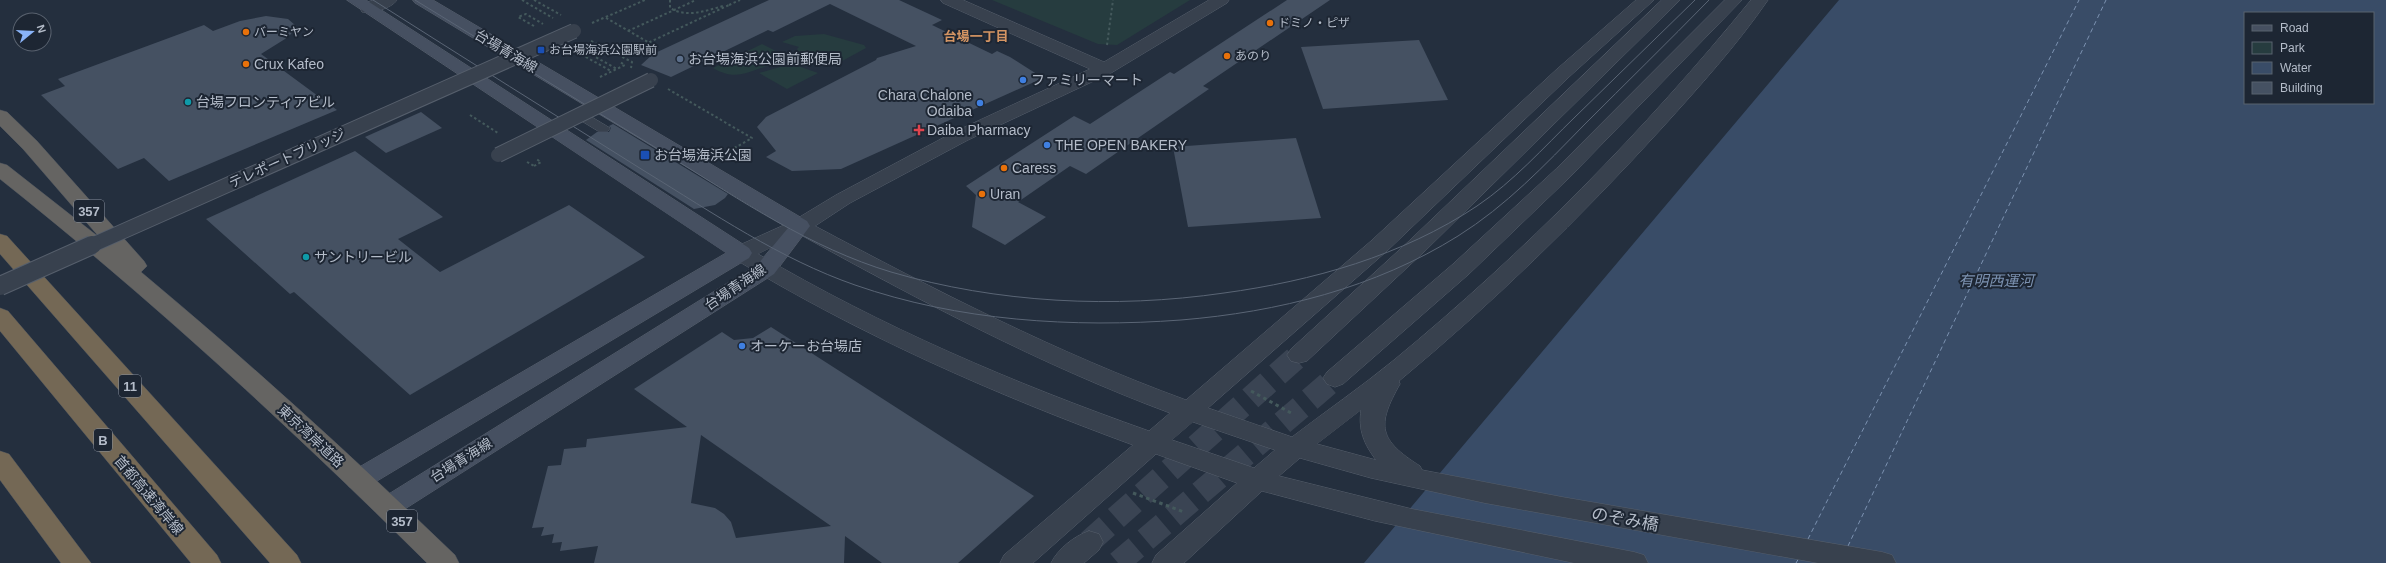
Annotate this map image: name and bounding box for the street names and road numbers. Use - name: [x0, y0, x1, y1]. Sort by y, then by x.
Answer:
- street label: 台場青海線: [472, 26, 540, 76]
- street label: テレポートブリッジ: [226, 125, 348, 191]
- road number: 357: [74, 200, 104, 222]
- street label: 台場青海線: [702, 261, 768, 313]
- road number: 11: [119, 375, 141, 397]
- street label: 東京湾岸道路: [275, 402, 347, 470]
- road number: B: [94, 429, 112, 451]
- street label: 台場青海線: [427, 435, 495, 485]
- street label: 首都高速湾岸線: [111, 452, 187, 538]
- street label: のぞみ橋: [1590, 504, 1660, 535]
- road number: 357: [387, 510, 417, 532]

